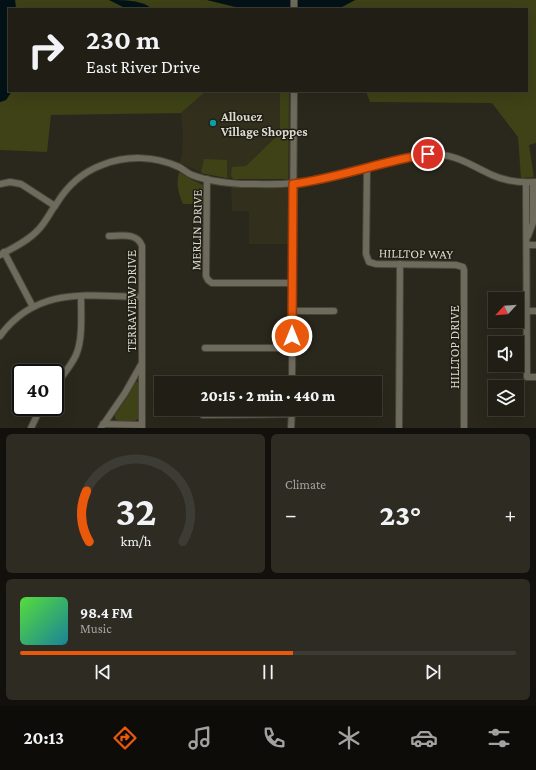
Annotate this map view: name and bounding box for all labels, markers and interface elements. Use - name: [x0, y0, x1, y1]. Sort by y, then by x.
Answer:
- icon: right: [20, 24, 72, 76]
- text: 230 m: [86, 24, 160, 55]
- text: East River Drive: [86, 57, 200, 77]
- place label: Allouez Village Shoppes: [220, 109, 308, 139]
- marker: Allouez Village Shoppes: [208, 118, 218, 128]
- pin: [411, 137, 445, 171]
- icon: arrive: [417, 143, 439, 165]
- street label: MERLIN DRIVE: [188, 190, 205, 271]
- street label: HILLTOP WAY: [379, 245, 453, 262]
- street label: TERRAVIEW DRIVE: [124, 250, 139, 352]
- north arrow: [488, 292, 524, 328]
- map controls: [488, 292, 524, 416]
- street label: HILLTOP DRIVE: [447, 305, 462, 389]
- position arrow: [271, 315, 313, 357]
- button: sound: [488, 336, 524, 372]
- speed limit sign: 40: [12, 364, 64, 416]
- button: layers: [488, 380, 524, 416]
- text: 20:15 · 2 min · 440 m: [201, 388, 335, 404]
- text: Climate: [285, 477, 326, 492]
- text: 32: [115, 487, 156, 533]
- text: 23°: [380, 498, 422, 531]
- text: −: [285, 502, 297, 527]
- text: +: [504, 502, 516, 527]
- text: km/h: [120, 532, 151, 548]
- text: 98.4 FM: [80, 605, 133, 621]
- text: Music: [80, 621, 112, 636]
- icon: previous: [92, 661, 114, 683]
- icon: pause: [257, 661, 279, 683]
- icon: next: [422, 661, 444, 683]
- icon: directions: [111, 724, 139, 752]
- icon: music: [186, 724, 214, 752]
- icon: phone: [260, 724, 288, 752]
- icon: climate: [335, 724, 363, 752]
- icon: car: [410, 724, 438, 752]
- icon: filters: [485, 724, 513, 752]
- text: 20:13: [23, 728, 64, 748]

